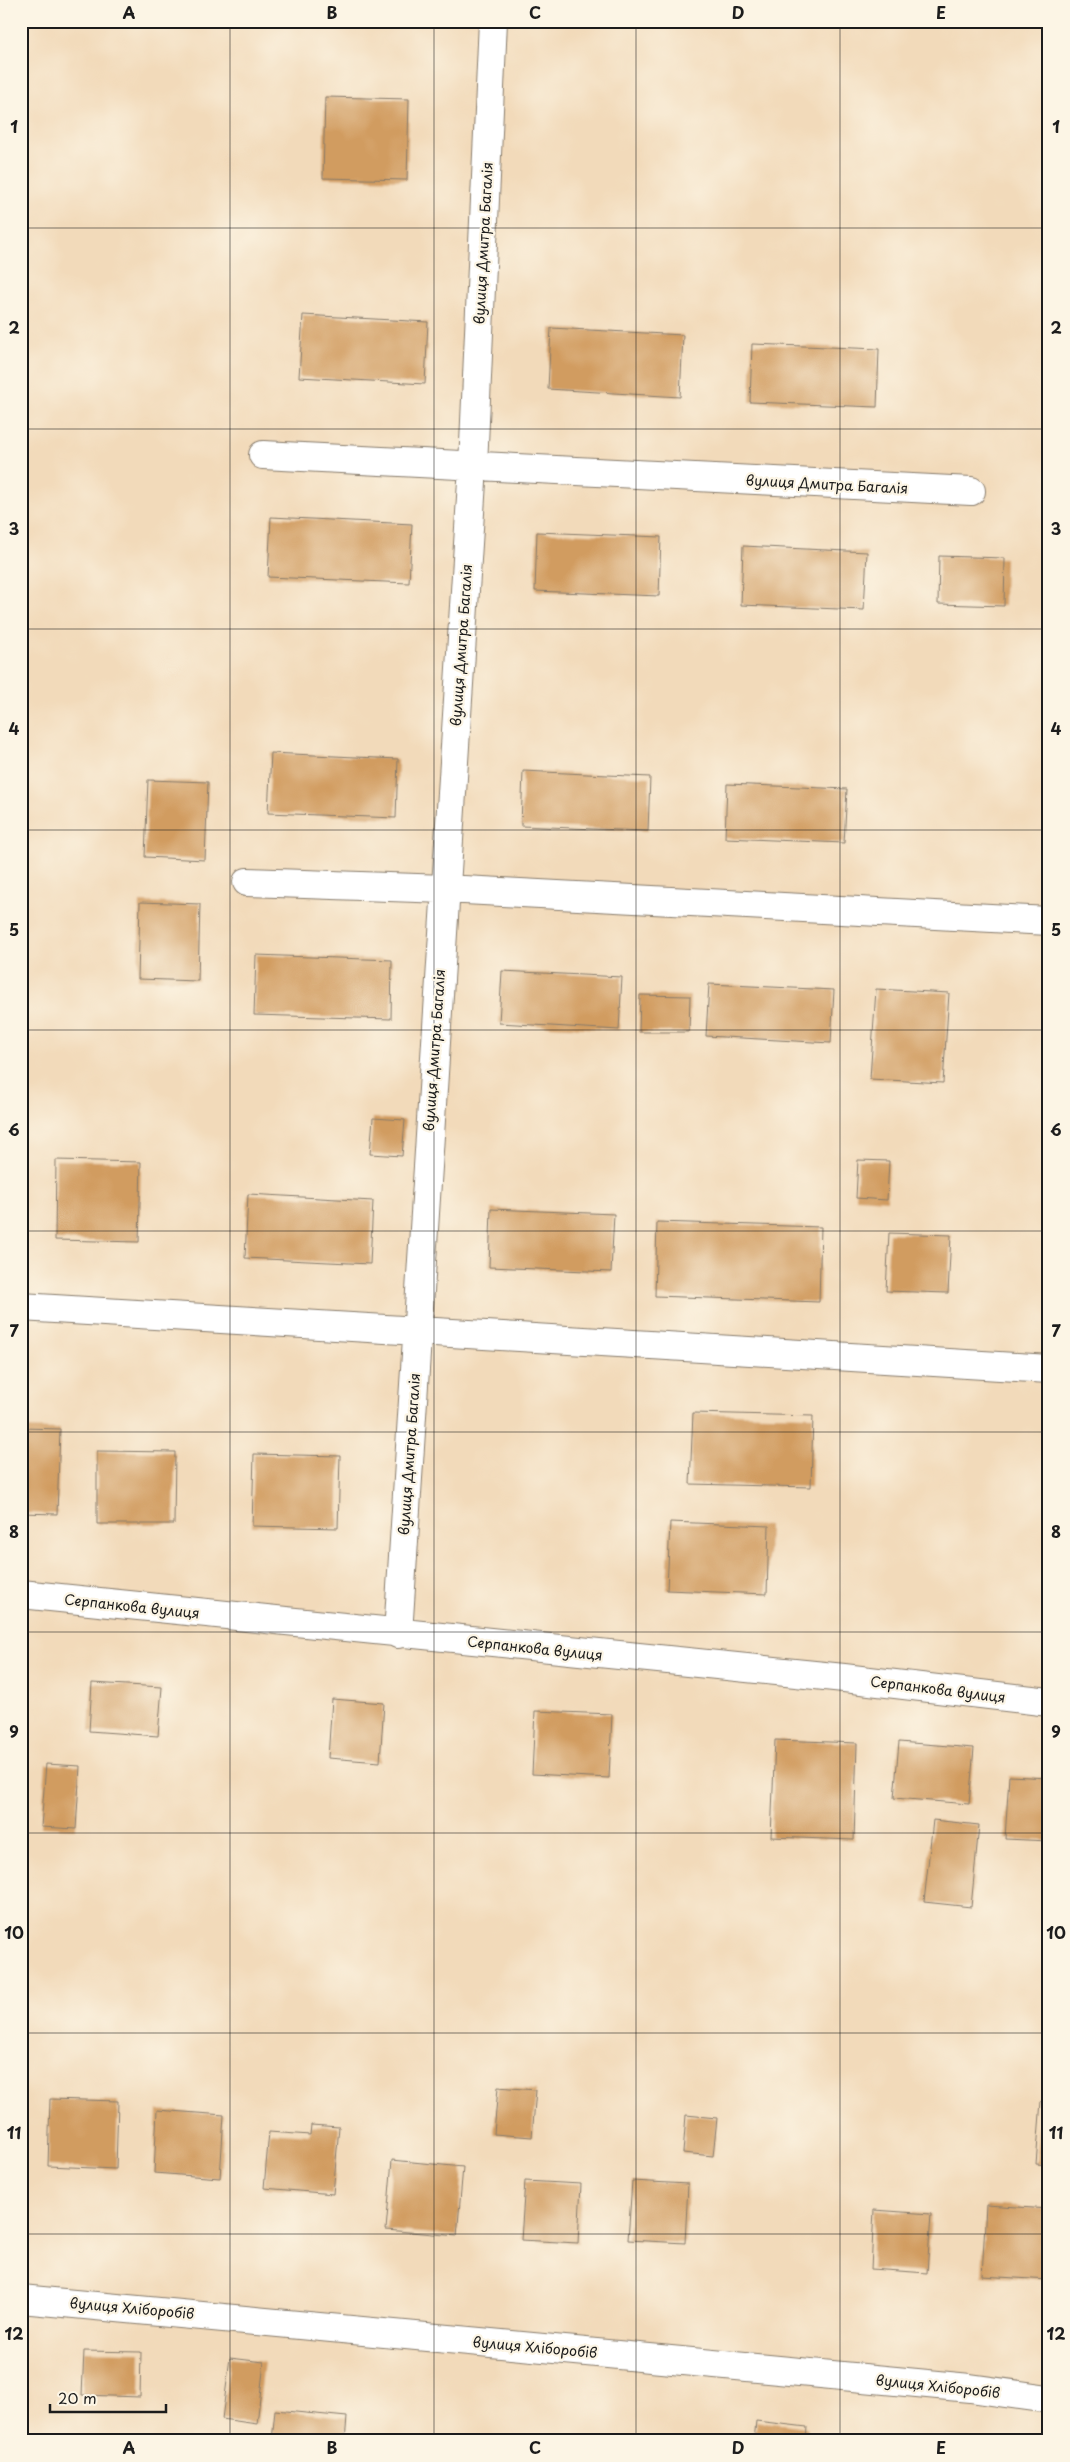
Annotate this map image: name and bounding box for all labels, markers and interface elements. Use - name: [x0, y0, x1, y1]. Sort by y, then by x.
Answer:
- text: A: [123, 0, 136, 24]
- text: B: [327, 0, 338, 24]
- text: C: [529, 0, 541, 24]
- text: D: [732, 0, 744, 24]
- text: E: [936, 0, 946, 24]
- text: 1: [10, 114, 18, 138]
- text: 1: [1052, 114, 1060, 138]
- street label: вулиця Дмитра Багалія: [468, 161, 498, 325]
- text: 2: [8, 315, 20, 339]
- text: 2: [1050, 315, 1062, 339]
- street label: вулиця Дмитра Багалія: [745, 469, 909, 499]
- text: 3: [9, 516, 19, 540]
- text: 3: [1051, 516, 1061, 540]
- street label: вулиця Дмитра Багалія: [445, 563, 477, 727]
- text: 4: [9, 716, 20, 740]
- text: 4: [1051, 716, 1062, 740]
- text: 5: [9, 917, 19, 941]
- text: 5: [1051, 917, 1061, 941]
- street label: вулиця Дмитра Багалія: [418, 968, 450, 1132]
- text: 6: [8, 1117, 20, 1141]
- text: 6: [1050, 1117, 1062, 1141]
- text: 7: [9, 1318, 19, 1342]
- text: 7: [1051, 1318, 1061, 1342]
- street label: вулиця Дмитра Багалія: [393, 1372, 425, 1536]
- text: 8: [9, 1519, 19, 1543]
- text: 8: [1051, 1519, 1061, 1543]
- street label: Серпанкова вулиця: [63, 1588, 201, 1624]
- street label: Серпанкова вулиця: [466, 1630, 604, 1666]
- street label: Серпанкова вулиця: [869, 1670, 1007, 1708]
- text: 9: [9, 1719, 19, 1743]
- text: 9: [1051, 1719, 1061, 1743]
- text: 10: [4, 1920, 24, 1944]
- text: 10: [1046, 1920, 1066, 1944]
- text: 11: [7, 2120, 21, 2144]
- text: 11: [1049, 2120, 1063, 2144]
- street label: вулиця Хліборобів: [69, 2292, 195, 2324]
- text: 12: [5, 2321, 23, 2345]
- text: 12: [1047, 2321, 1065, 2345]
- street label: вулиця Хліборобів: [472, 2331, 598, 2363]
- street label: вулиця Хліборобів: [875, 2369, 1001, 2403]
- scale bar: [50, 2382, 166, 2414]
- text: 20 m: [58, 2386, 97, 2409]
- text: A: [123, 2435, 136, 2459]
- text: B: [327, 2435, 338, 2459]
- text: C: [529, 2435, 541, 2459]
- text: D: [732, 2435, 744, 2459]
- text: E: [936, 2435, 946, 2459]

